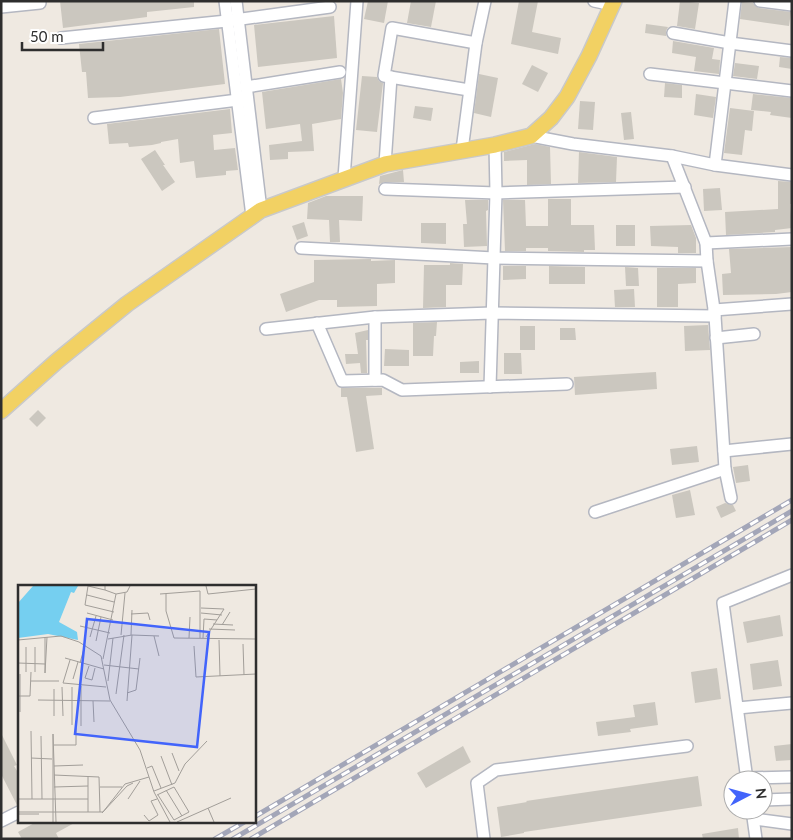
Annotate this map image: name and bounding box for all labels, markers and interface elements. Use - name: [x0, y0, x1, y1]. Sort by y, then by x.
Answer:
- scale bar: [22, 20, 104, 52]
- text: 50 m: [30, 27, 64, 45]
- inset map: [18, 585, 255, 822]
- north arrow: [723, 770, 773, 820]
- text: N: [752, 787, 770, 800]

